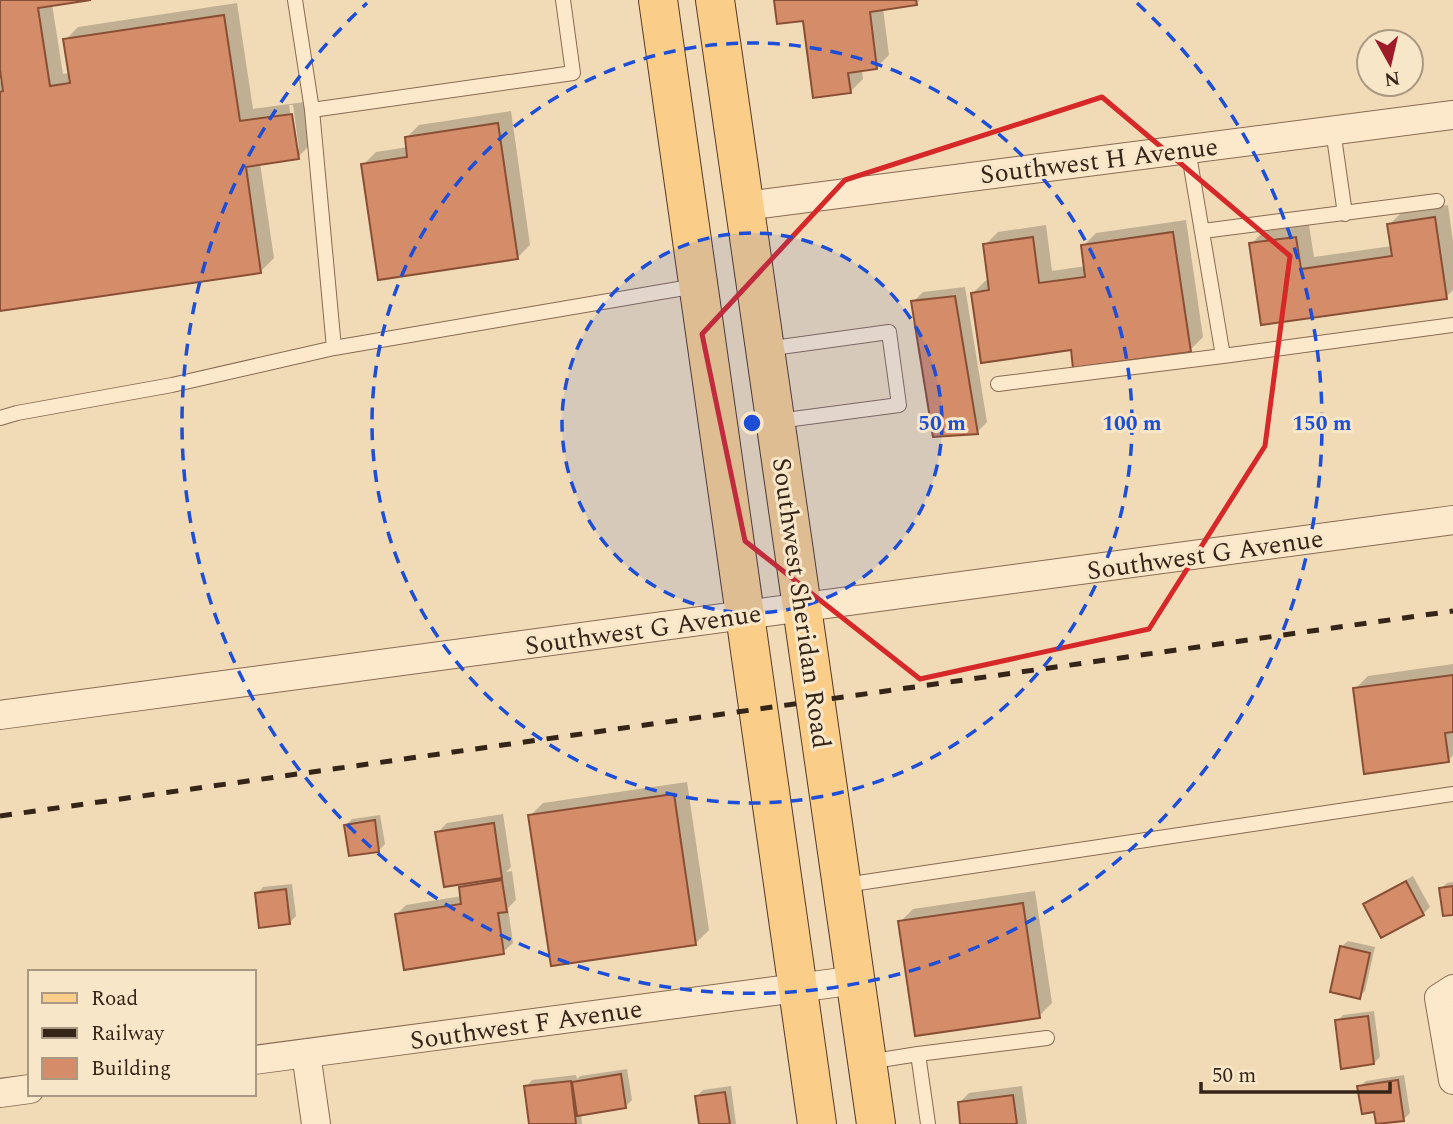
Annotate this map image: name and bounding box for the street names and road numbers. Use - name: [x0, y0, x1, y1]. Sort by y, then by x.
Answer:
- street label: Southwest H Avenue: [978, 127, 1220, 195]
- street label: Southwest Sheridan Road: [761, 455, 841, 751]
- street label: Southwest G Avenue: [1084, 519, 1326, 591]
- street label: Southwest G Avenue: [522, 594, 764, 666]
- street label: Southwest F Avenue: [407, 989, 645, 1061]

